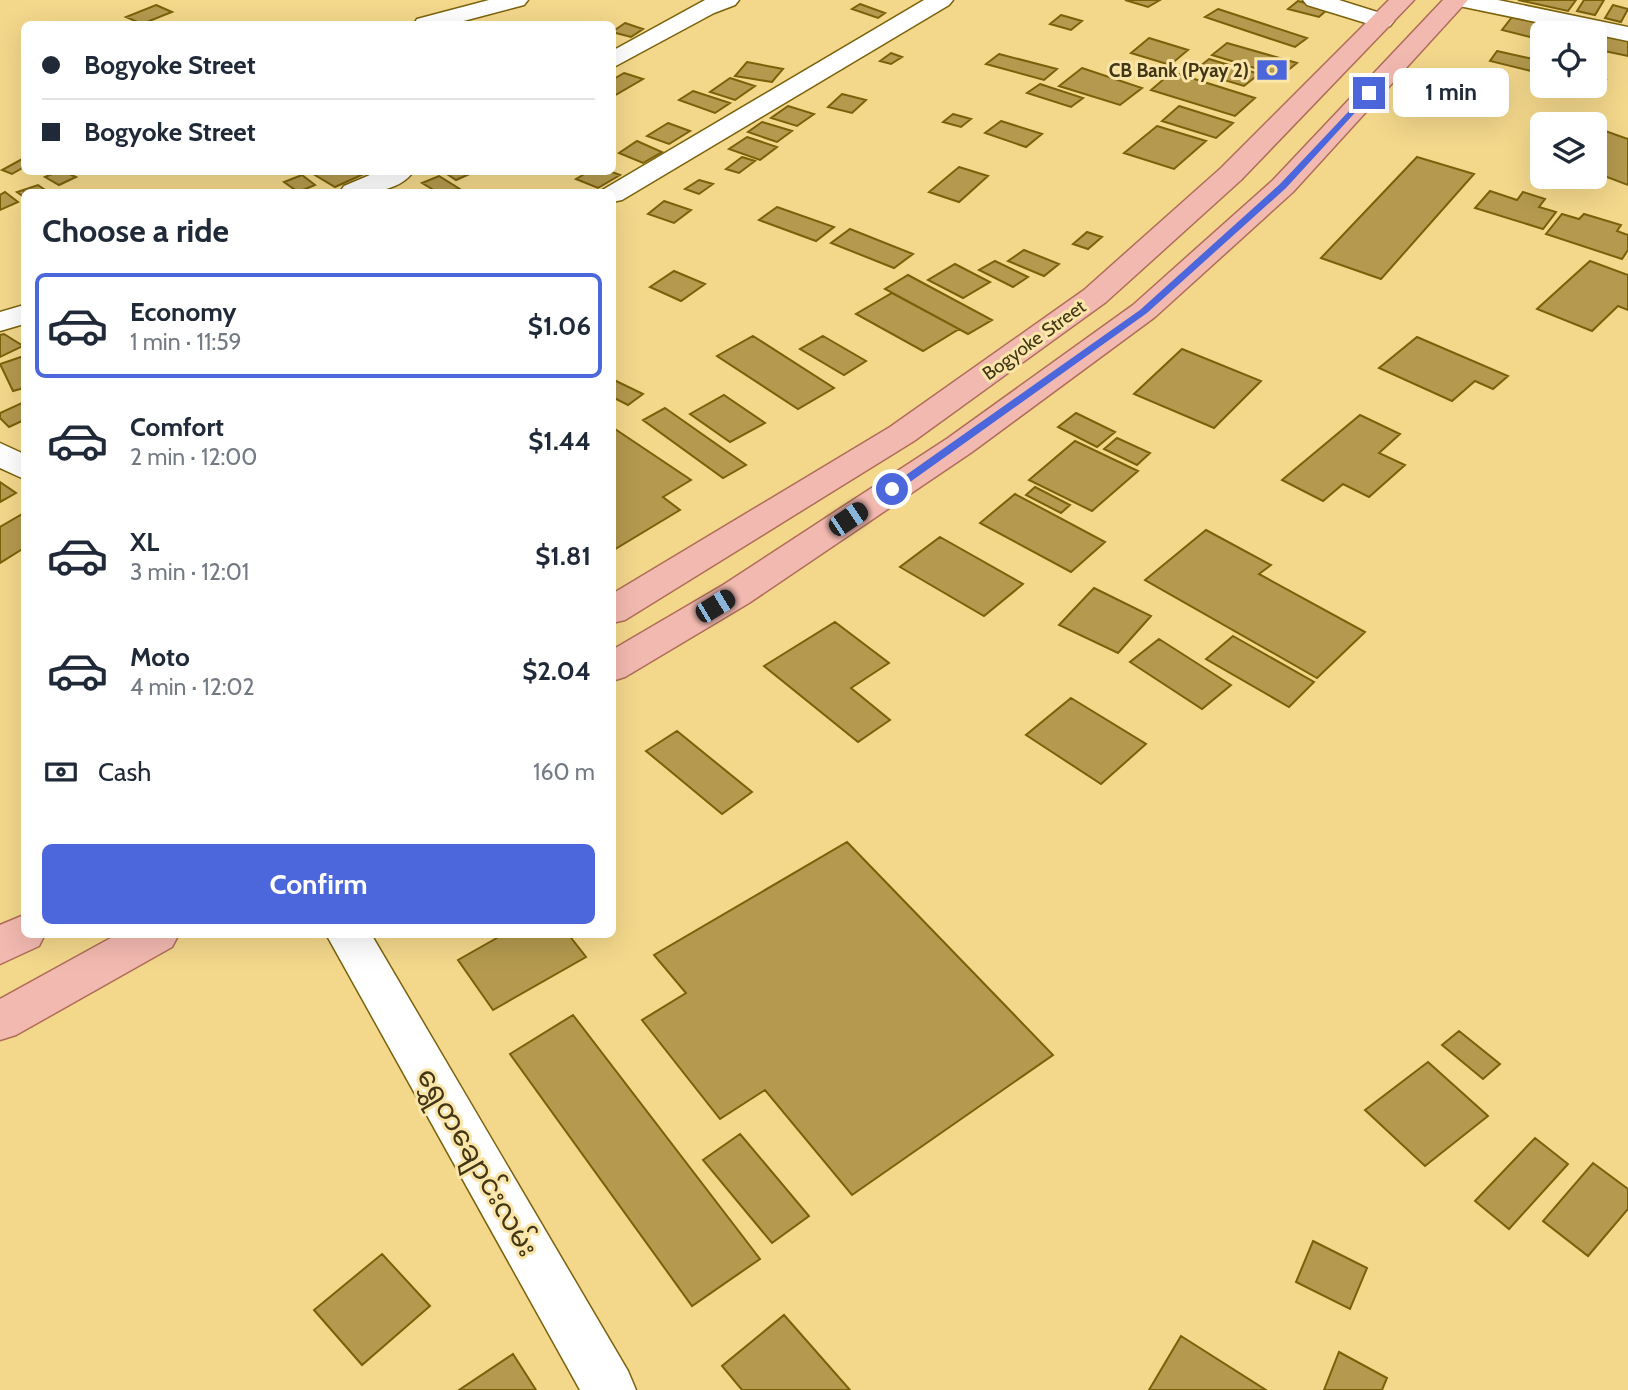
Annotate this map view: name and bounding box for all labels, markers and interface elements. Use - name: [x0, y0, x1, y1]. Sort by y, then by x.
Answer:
- map controls: [1530, 21, 1607, 189]
- button: locate: [1530, 21, 1607, 98]
- text: Bogyoke Street: [84, 49, 256, 81]
- bank icon: CB Bank (Pyay 2): [1255, 53, 1289, 87]
- place label: CB Bank (Pyay 2): [1109, 59, 1249, 82]
- callout: 1 min: [1394, 68, 1509, 118]
- route end: [1353, 77, 1385, 109]
- text: 1 min: [1425, 78, 1477, 106]
- button: layers: [1530, 112, 1607, 189]
- text: Bogyoke Street: [84, 116, 256, 148]
- text: Choose a ride: [42, 211, 229, 250]
- icon: car: [46, 294, 109, 357]
- street label: Bogyoke Street: [978, 294, 1091, 385]
- text: Economy: [130, 296, 236, 328]
- text: $1.06: [528, 310, 591, 342]
- text: 1 min · 11:59: [130, 328, 242, 356]
- icon: car: [46, 409, 109, 472]
- text: Comfort: [130, 411, 224, 443]
- text: $1.44: [528, 425, 591, 457]
- text: 2 min · 12:00: [130, 443, 257, 471]
- route start: [876, 473, 908, 505]
- car: [825, 499, 872, 539]
- icon: car: [46, 524, 109, 587]
- text: XL: [130, 526, 159, 558]
- text: $1.81: [535, 540, 591, 572]
- text: 3 min · 12:01: [130, 558, 249, 586]
- car: [692, 586, 739, 626]
- icon: car: [46, 639, 109, 702]
- text: Moto: [130, 641, 190, 673]
- text: $2.04: [522, 655, 591, 687]
- text: 4 min · 12:02: [130, 673, 255, 701]
- icon: cash: [42, 753, 80, 791]
- text: Cash: [98, 756, 151, 788]
- text: 160 m: [533, 758, 595, 786]
- button: Confirm: [42, 844, 595, 924]
- street label: ရွှေတချောင်းလမ်း: [405, 1061, 547, 1265]

